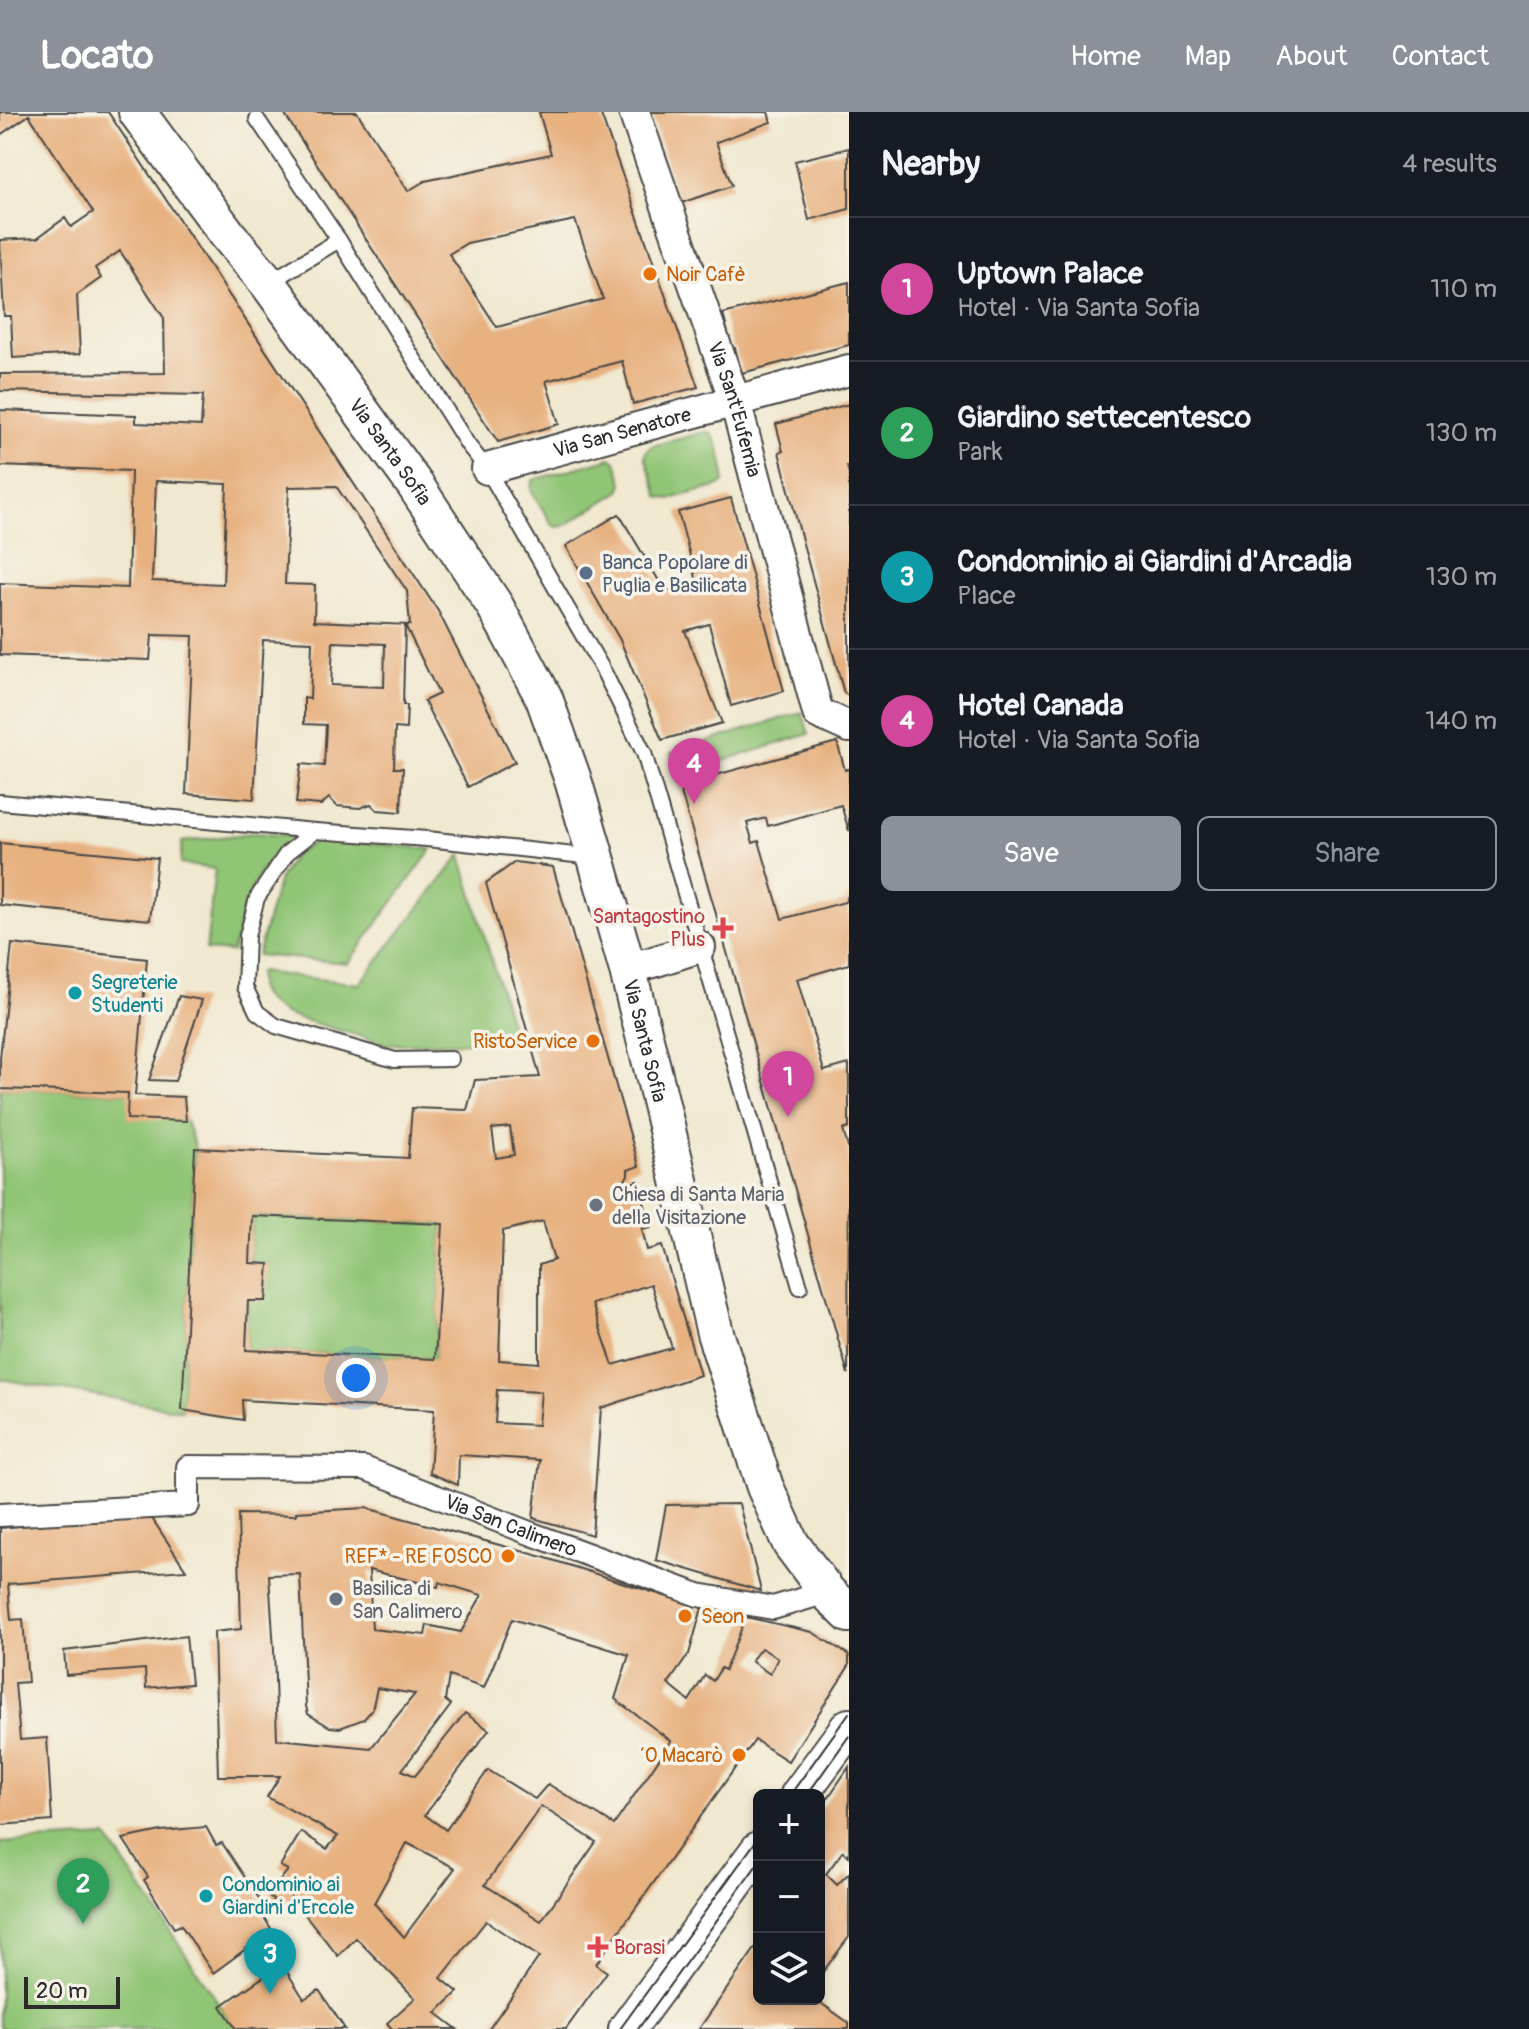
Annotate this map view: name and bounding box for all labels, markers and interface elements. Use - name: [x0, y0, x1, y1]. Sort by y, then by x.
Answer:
- text: Locato: [40, 32, 153, 80]
- text: Home: [1070, 39, 1141, 74]
- text: Map: [1185, 39, 1231, 74]
- text: About: [1275, 39, 1348, 74]
- text: Contact: [1392, 39, 1489, 74]
- text: Nearby: [881, 143, 980, 186]
- text: 4 results: [1402, 148, 1497, 180]
- text: Uptown Palace: [957, 255, 1143, 292]
- place label: Noir Cafè: [666, 262, 746, 287]
- marker: Noir Cafè: [641, 265, 659, 283]
- text: 1: [902, 273, 912, 305]
- text: 110 m: [1430, 273, 1497, 305]
- text: Hotel · Via Santa Sofia: [957, 292, 1200, 324]
- street label: Via Sant'Eufemia: [703, 338, 767, 480]
- street label: Via Santa Sofia: [344, 393, 437, 510]
- text: Giardino settecentesco: [957, 399, 1251, 436]
- street label: Via San Senatore: [550, 401, 694, 463]
- text: 2: [900, 417, 914, 449]
- text: 130 m: [1426, 417, 1497, 449]
- text: Park: [957, 436, 1003, 468]
- text: Condominio ai Giardini d'Arcadia: [957, 543, 1352, 580]
- place label: Banca Popolare di Puglia e Basilicata: [602, 550, 748, 598]
- text: 3: [900, 561, 914, 593]
- text: 130 m: [1426, 561, 1497, 593]
- marker: Banca Popolare di Puglia e Basilicata: [577, 564, 595, 582]
- text: Place: [957, 580, 1016, 612]
- text: Hotel Canada: [957, 687, 1124, 724]
- text: 4: [899, 705, 915, 737]
- text: 140 m: [1425, 705, 1497, 737]
- text: Hotel · Via Santa Sofia: [957, 724, 1200, 756]
- pin: 4: [668, 738, 720, 804]
- button: Save: [881, 816, 1181, 891]
- button: Share: [1197, 816, 1497, 891]
- place label: Santagostino Plus: [593, 904, 705, 952]
- marker: Santagostino Plus: [712, 917, 734, 939]
- place label: Segreterie Studenti: [91, 970, 178, 1018]
- street label: Via Santa Sofia: [618, 976, 673, 1105]
- marker: Segreterie Studenti: [66, 984, 84, 1002]
- place label: RistoService: [473, 1029, 577, 1054]
- marker: RistoService: [584, 1032, 602, 1050]
- pin: 1: [762, 1051, 814, 1117]
- place label: Chiesa di Santa Maria della Visitazione: [612, 1182, 785, 1230]
- marker: Chiesa di Santa Maria della Visitazione: [587, 1196, 605, 1214]
- your location: [336, 1358, 376, 1398]
- street label: Via San Calimero: [441, 1488, 581, 1562]
- place label: REF* - RE FOSCO: [345, 1544, 492, 1569]
- marker: REF* - RE FOSCO: [499, 1547, 517, 1565]
- place label: Basilica di San Calimero: [352, 1576, 463, 1624]
- marker: Basilica di San Calimero: [327, 1590, 345, 1608]
- place label: Seon: [701, 1604, 744, 1629]
- marker: Seon: [676, 1607, 694, 1625]
- place label: ‘O Macarò: [639, 1743, 723, 1768]
- marker: ‘O Macarò: [730, 1746, 748, 1764]
- map controls: [753, 1789, 825, 2005]
- button: +: [753, 1789, 825, 1861]
- pin: 2: [57, 1858, 109, 1924]
- button: −: [753, 1861, 825, 1933]
- place label: Condominio ai Giardini d'Ercole: [222, 1872, 354, 1920]
- marker: Condominio ai Giardini d'Ercole: [197, 1887, 215, 1905]
- pin: 3: [244, 1928, 296, 1994]
- button: layers: [753, 1933, 825, 2005]
- place label: Borasi: [614, 1935, 665, 1960]
- marker: Borasi: [589, 1938, 607, 1956]
- scale bar: [24, 1973, 120, 2009]
- text: 20 m: [36, 1977, 88, 2005]

